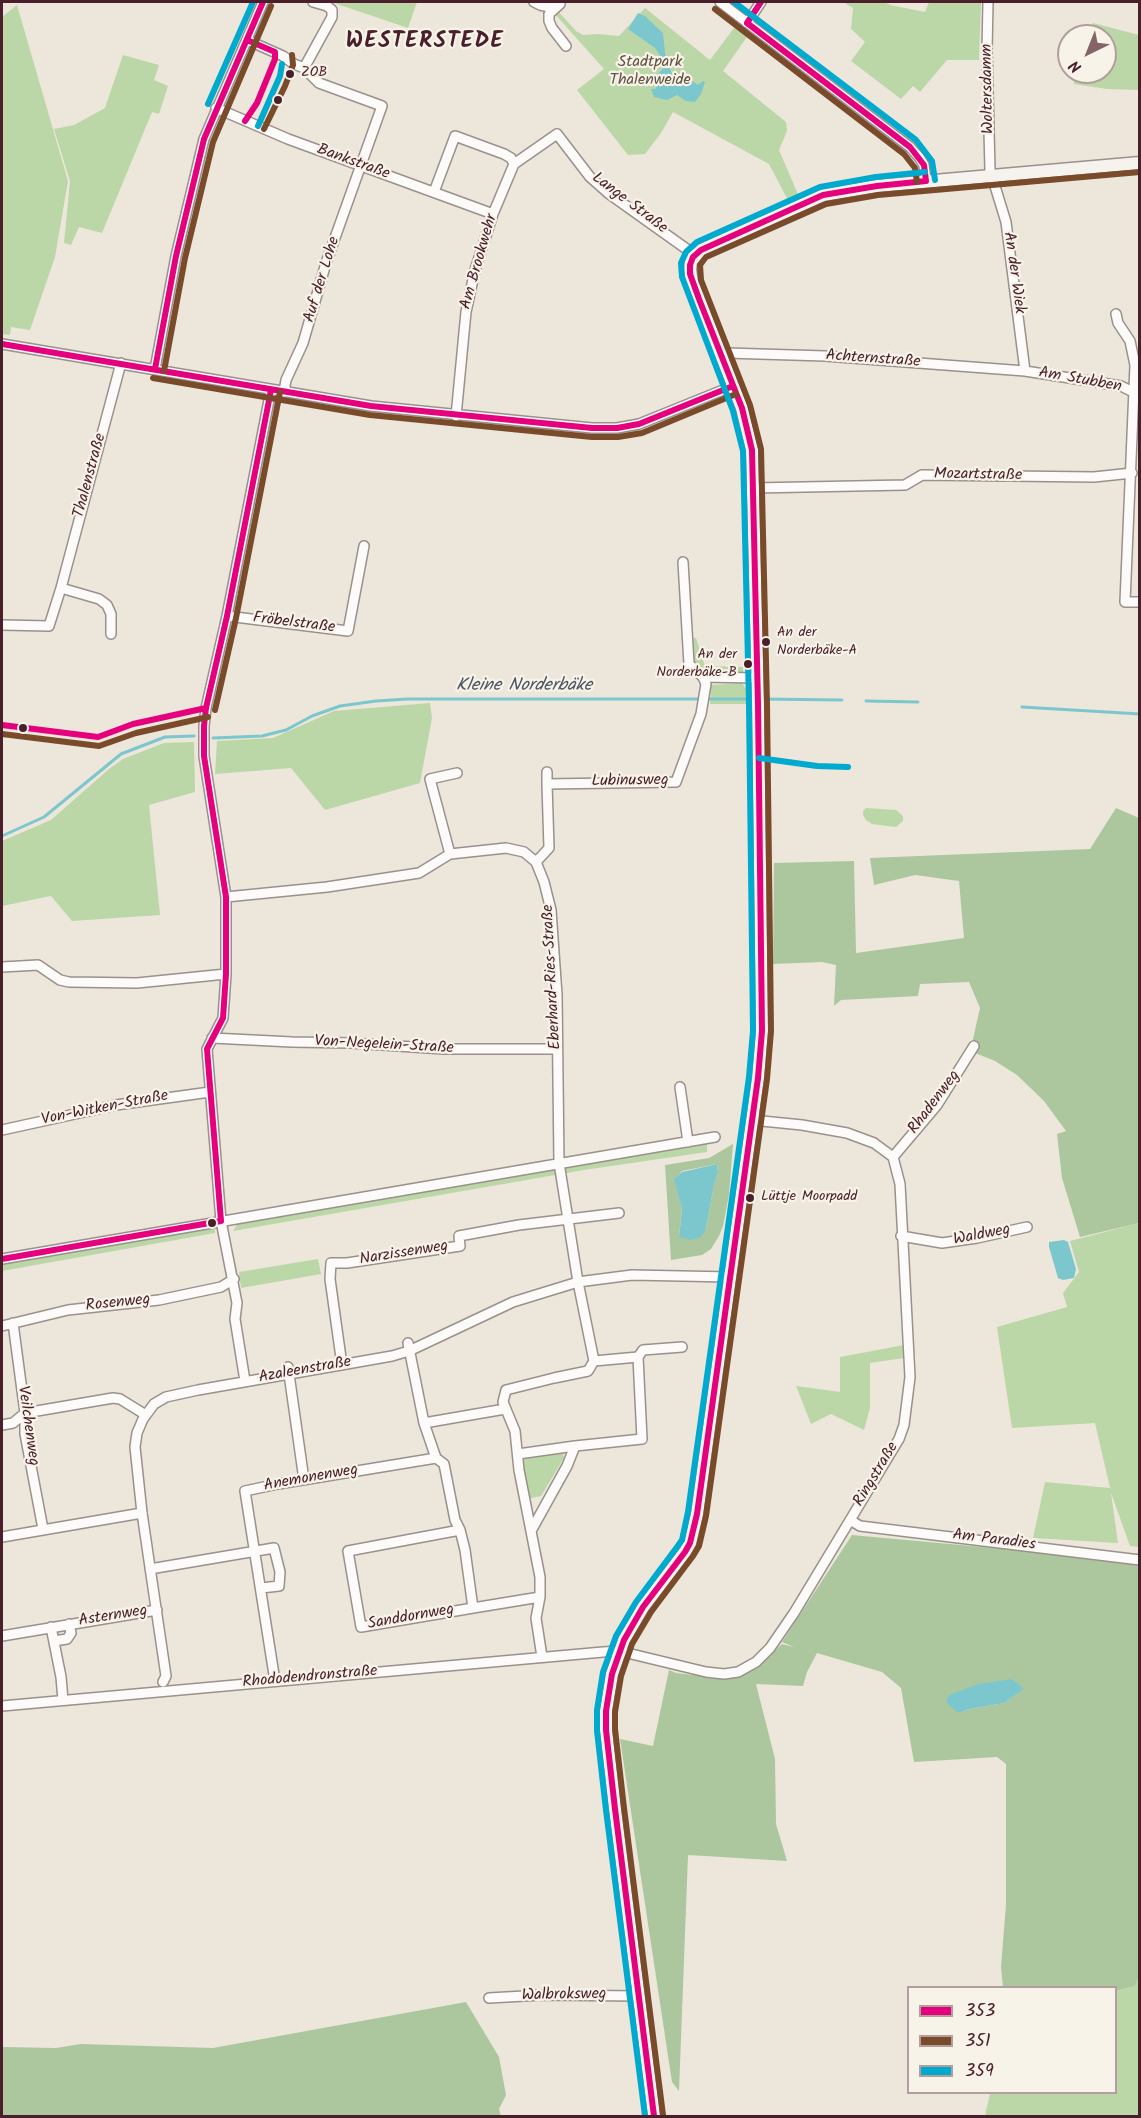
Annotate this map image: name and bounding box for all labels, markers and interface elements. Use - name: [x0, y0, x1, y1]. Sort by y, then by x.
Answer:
- north arrow: [1057, 24, 1117, 84]
- district label: WESTERSTEDE: [346, 30, 504, 56]
- street label: Woltersdamm: [979, 44, 999, 134]
- park label: Stadtpark Thalenweide: [609, 53, 691, 91]
- text: N: [1064, 53, 1088, 79]
- place label: ZOB: [301, 66, 327, 82]
- marker: ZOB: [284, 68, 296, 80]
- unlabelled marker: [272, 94, 284, 106]
- street label: Bankstraße: [314, 141, 392, 185]
- street label: Lange Straße: [587, 169, 671, 239]
- street label: Am Brookwehr: [457, 212, 503, 312]
- street label: An der Wiek: [998, 231, 1028, 315]
- street label: Auf der Lohe: [301, 235, 345, 325]
- street label: Achternstraße: [825, 347, 921, 373]
- street label: Am Stubben: [1037, 364, 1123, 398]
- street label: Thalenstraße: [71, 432, 111, 520]
- street label: Mozartstraße: [934, 466, 1022, 486]
- street label: Fröbelstraße: [252, 609, 336, 639]
- place label: An der Norderbäke-A: [777, 626, 857, 658]
- marker: An der Norderbäke-A: [760, 636, 772, 648]
- place label: An der Norderbäke-B: [656, 648, 737, 680]
- marker: An der Norderbäke-B: [742, 658, 754, 670]
- water label: Kleine Norderbäke: [456, 676, 592, 698]
- unlabelled marker: [17, 722, 29, 734]
- street label: Lubinusweg: [591, 772, 669, 792]
- street label: Eberhard-Ries-Straße: [540, 904, 566, 1050]
- street label: Von-Negelein-Straße: [314, 1033, 454, 1059]
- street label: Rhadenweg: [905, 1067, 965, 1139]
- street label: Von-Witken-Straße: [40, 1087, 170, 1131]
- place label: Lüttje Moorpadd: [761, 1190, 857, 1206]
- marker: Lüttje Moorpadd: [744, 1192, 756, 1204]
- unlabelled marker: [206, 1217, 218, 1229]
- street label: Waldweg: [952, 1221, 1012, 1251]
- street label: Narzissenweg: [358, 1238, 450, 1270]
- street label: Rosenweg: [85, 1291, 151, 1317]
- street label: Azaleenstraße: [257, 1353, 353, 1389]
- street label: Veilchenweg: [12, 1385, 42, 1467]
- street label: Ringstraße: [850, 1439, 904, 1511]
- street label: Anemonenweg: [262, 1461, 360, 1497]
- street label: Am Paradies: [951, 1526, 1037, 1556]
- street label: Sanddornweg: [366, 1601, 456, 1635]
- street label: Asternweg: [77, 1602, 149, 1632]
- street label: Rhododendronstraße: [242, 1663, 378, 1693]
- street label: Walbroksweg: [521, 1986, 607, 2006]
- legend: [907, 1986, 1117, 2094]
- text: 353: [965, 1997, 995, 2026]
- text: 351: [965, 2027, 991, 2056]
- text: 359: [965, 2057, 994, 2086]

